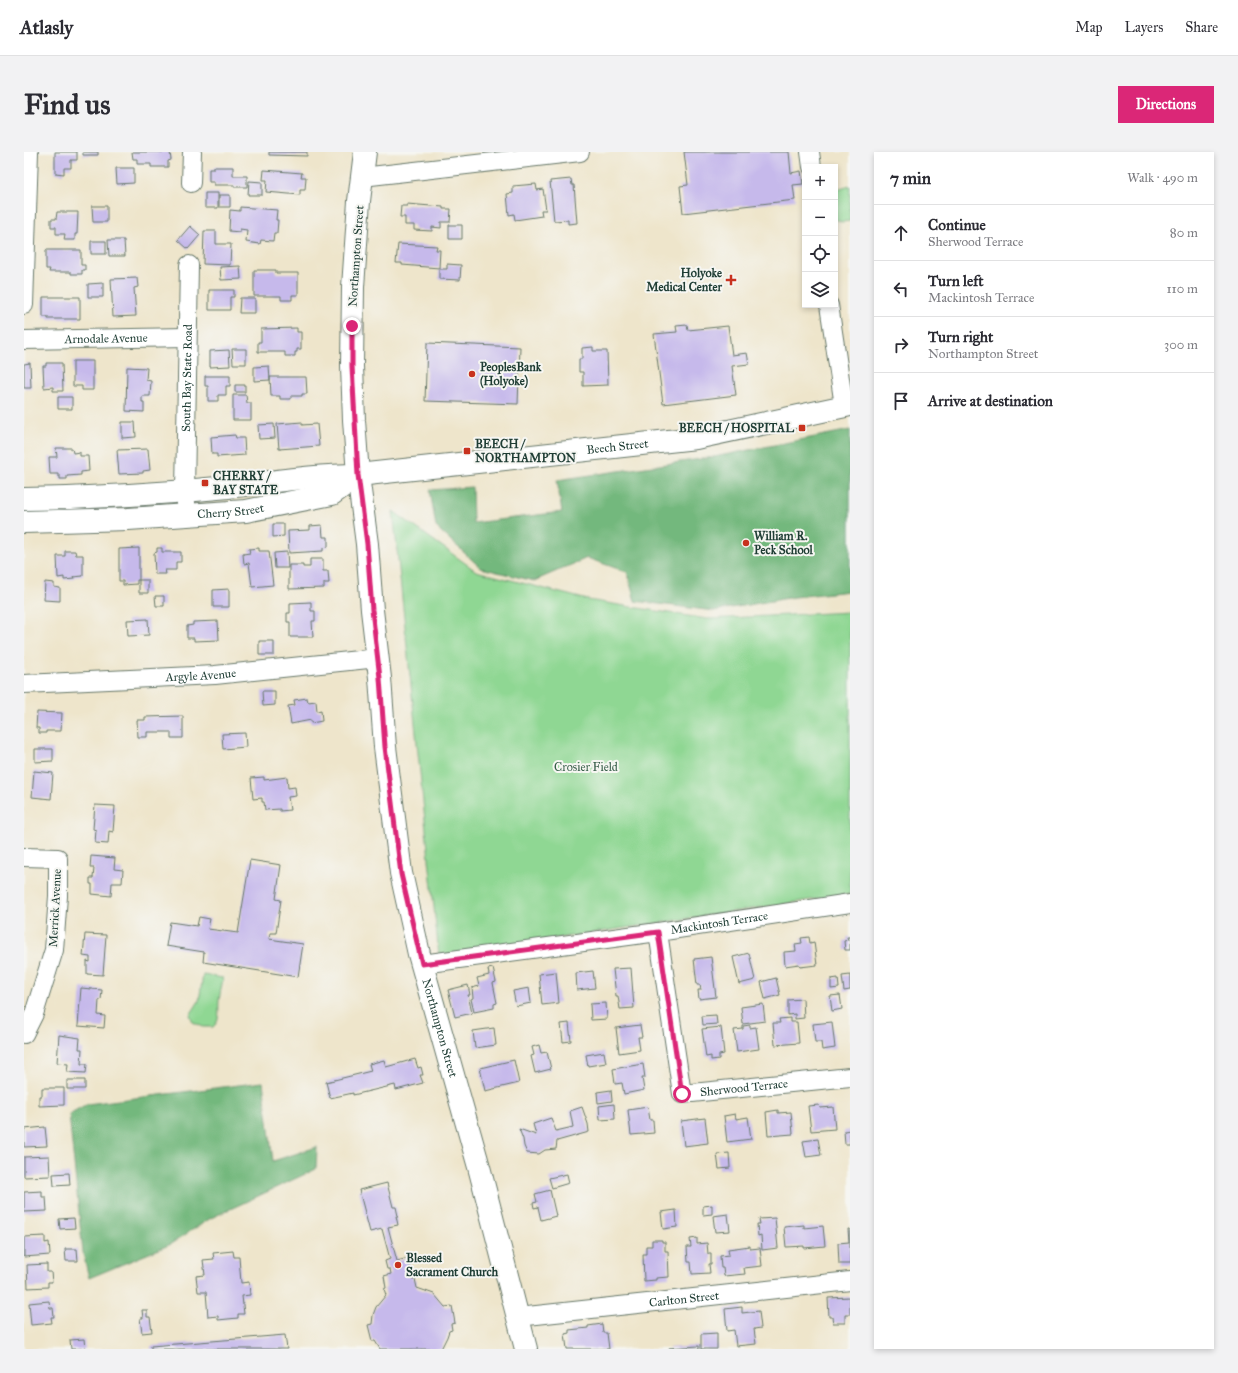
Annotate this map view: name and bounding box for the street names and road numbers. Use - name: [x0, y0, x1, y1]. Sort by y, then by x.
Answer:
- street label: Northampton Street: [345, 204, 367, 307]
- street label: South Bay State Road: [179, 324, 195, 432]
- street label: Arnodale Avenue: [63, 331, 148, 346]
- street label: Beech Street: [586, 436, 650, 457]
- street label: Cherry Street: [197, 500, 266, 521]
- street label: Argyle Avenue: [164, 666, 237, 685]
- street label: Merrick Avenue: [46, 868, 64, 948]
- street label: Mackintosh Terrace: [669, 909, 769, 937]
- street label: Northampton Street: [419, 977, 461, 1080]
- street label: Sherwood Terrace: [699, 1076, 789, 1099]
- street label: Carlton Street: [648, 1288, 720, 1310]

